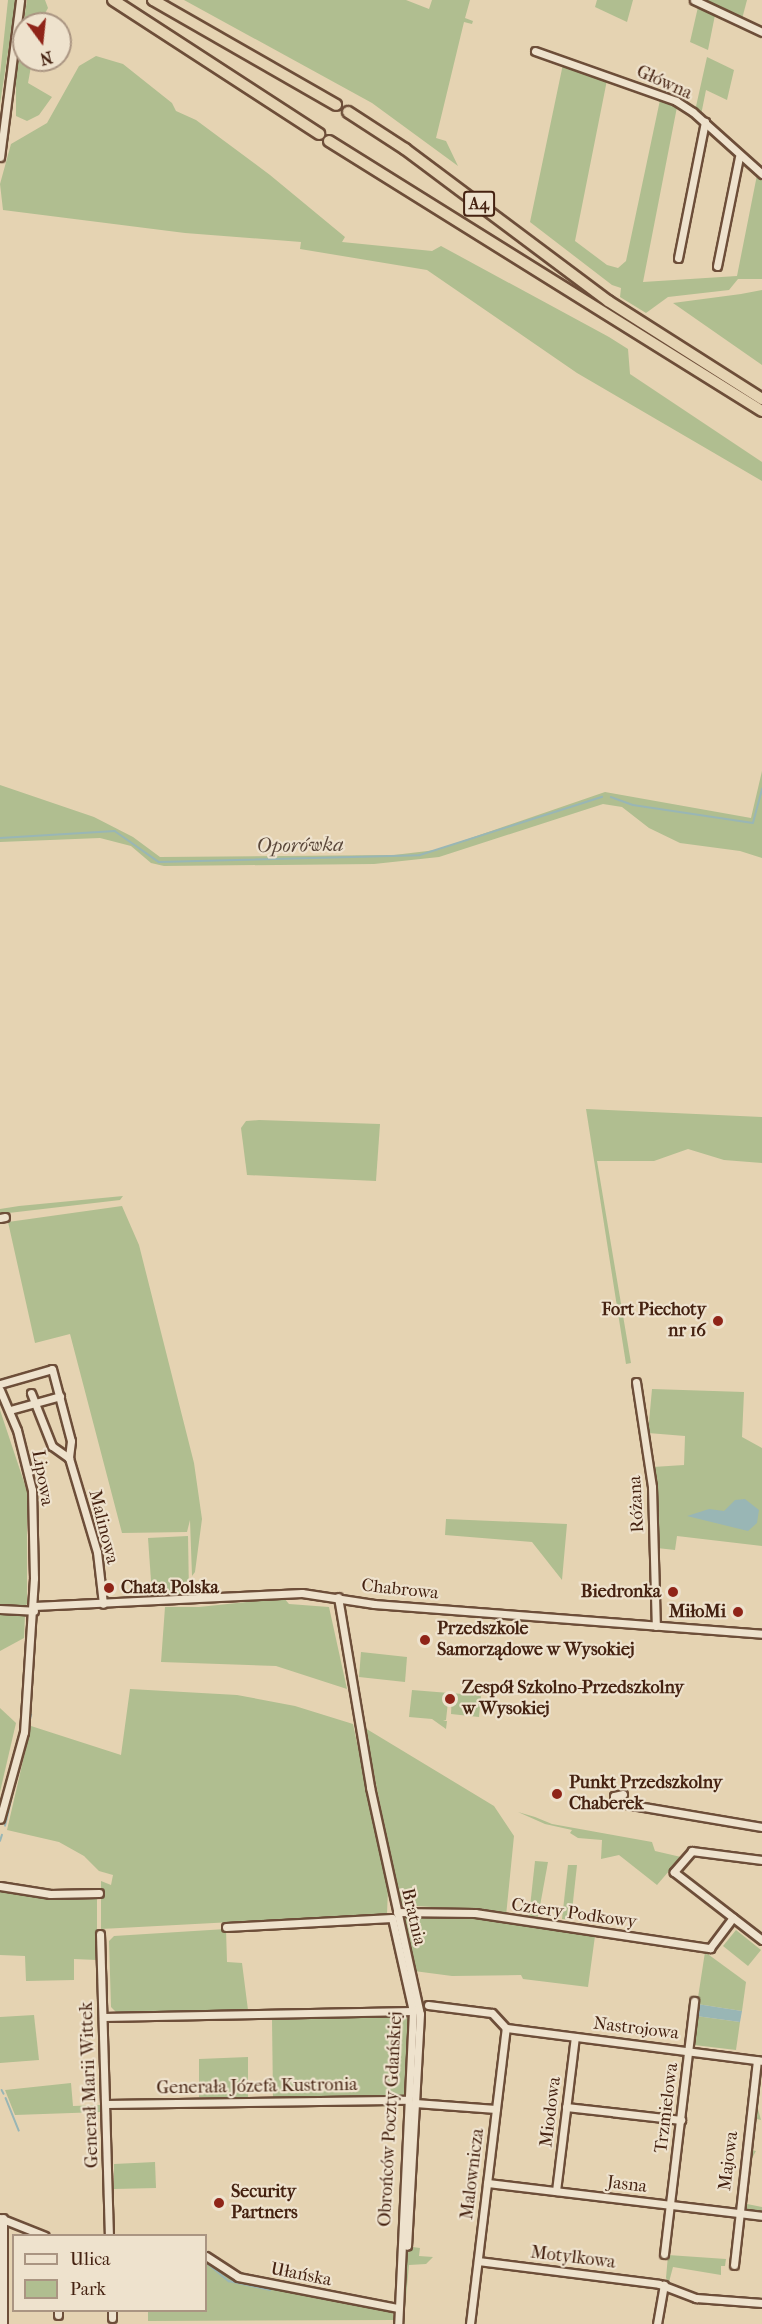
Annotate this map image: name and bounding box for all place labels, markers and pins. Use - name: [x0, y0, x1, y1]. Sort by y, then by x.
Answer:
- place label: Fort Piechoty nr 16: [602, 1300, 706, 1342]
- marker: Fort Piechoty nr 16: [711, 1314, 725, 1328]
- place label: Chata Polska: [121, 1577, 219, 1599]
- marker: Chata Polska: [102, 1581, 116, 1595]
- place label: Biedronka: [581, 1581, 661, 1603]
- marker: Biedronka: [666, 1585, 680, 1599]
- place label: MiłoMi: [669, 1601, 726, 1623]
- marker: MiłoMi: [731, 1605, 745, 1619]
- place label: Przedszkole Samorządowe w Wysokiej: [437, 1619, 634, 1662]
- marker: Przedszkole Samorządowe w Wysokiej: [418, 1633, 432, 1647]
- place label: Zespół Szkolno-Przedszkolny w Wysokiej: [462, 1678, 684, 1720]
- marker: Zespół Szkolno-Przedszkolny w Wysokiej: [443, 1692, 457, 1706]
- place label: Punkt Przedszkolny Chaberek: [569, 1773, 722, 1816]
- marker: Punkt Przedszkolny Chaberek: [550, 1787, 564, 1801]
- place label: Security Partners: [231, 2182, 298, 2224]
- marker: Security Partners: [212, 2196, 226, 2210]

